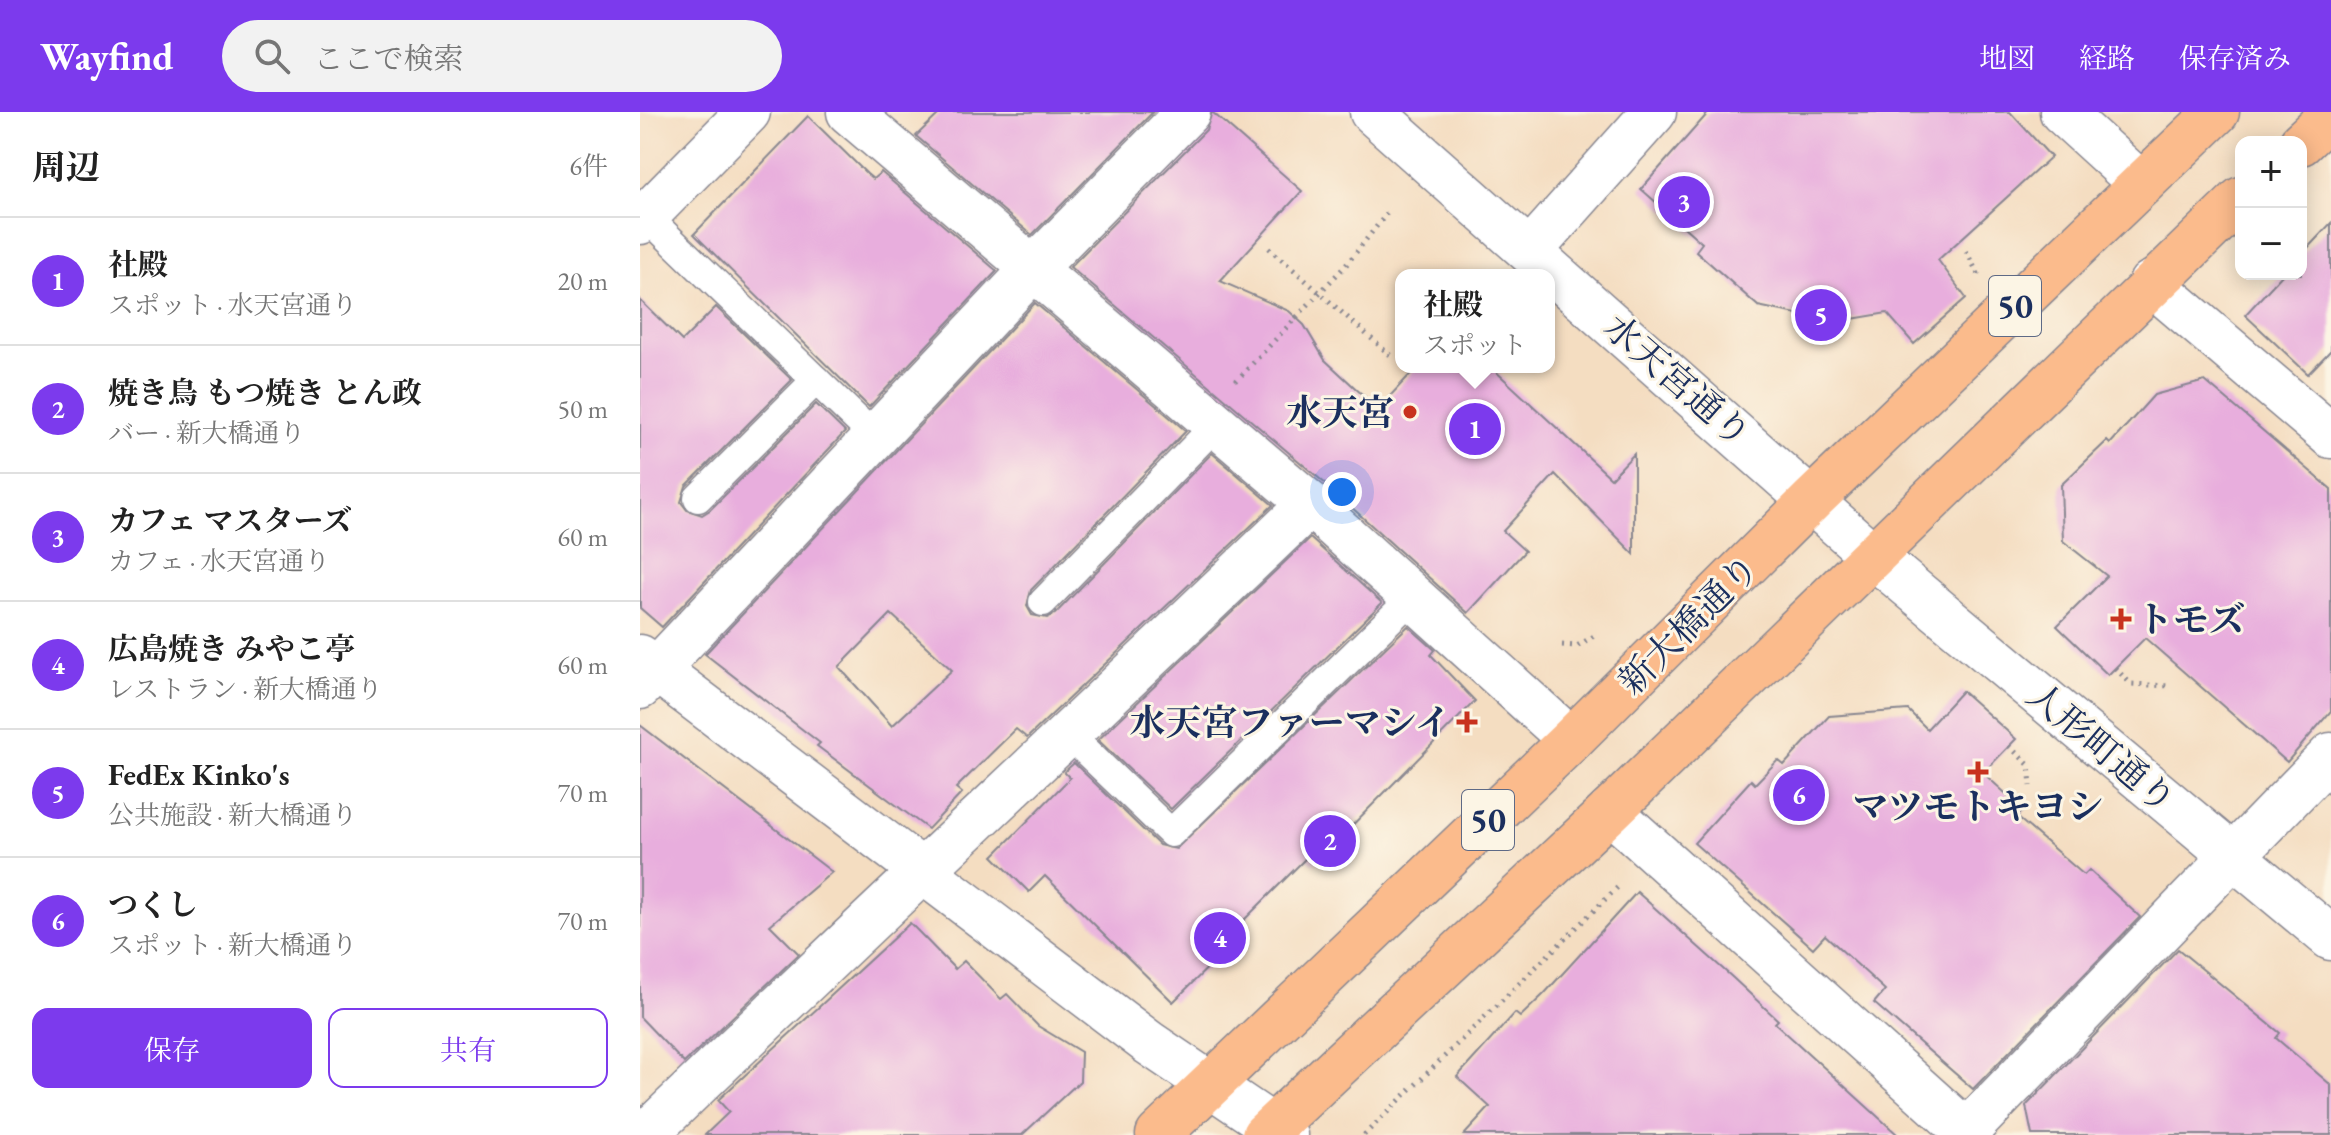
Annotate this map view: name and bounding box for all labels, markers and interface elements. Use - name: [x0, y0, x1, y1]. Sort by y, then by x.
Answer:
- search box: [222, 20, 782, 92]
- text: Wayfind: [40, 32, 174, 81]
- icon: search: [250, 34, 294, 78]
- text: ここで検索: [314, 39, 464, 78]
- text: 地図: [1979, 40, 2035, 76]
- text: 経路: [2079, 40, 2135, 76]
- text: 保存済み: [2179, 40, 2291, 76]
- map controls: [2235, 136, 2307, 280]
- button: +: [2235, 136, 2307, 208]
- text: 周辺: [32, 145, 100, 189]
- text: 6件: [570, 149, 608, 183]
- pin: 3: [1658, 172, 1710, 232]
- button: −: [2235, 208, 2307, 280]
- text: 社殿: [108, 245, 168, 284]
- text: 1: [51, 264, 65, 298]
- text: 20 m: [558, 264, 608, 298]
- popup: [1395, 269, 1555, 373]
- road number: 50: [1989, 276, 2041, 336]
- text: 社殿: [1423, 285, 1483, 324]
- pin: 5: [1795, 285, 1847, 345]
- text: スポット · 水天宮通り: [108, 288, 358, 322]
- street label: 水天宮通り: [1594, 304, 1761, 457]
- text: スポット: [1423, 328, 1527, 362]
- text: 焼き鳥 もつ焼き とん政: [108, 373, 422, 412]
- place label: 水天宮: [1286, 389, 1394, 436]
- text: 2: [51, 392, 65, 426]
- text: 50 m: [558, 392, 608, 426]
- pin: 1: [1449, 399, 1501, 459]
- marker: 水天宮: [1401, 403, 1419, 421]
- text: バー · 新大橋通り: [108, 416, 306, 450]
- your location: [1322, 472, 1362, 512]
- text: カフェ マスターズ: [108, 501, 352, 540]
- text: 3: [51, 520, 65, 554]
- text: 60 m: [558, 520, 608, 554]
- text: カフェ · 水天宮通り: [108, 544, 330, 578]
- street label: 新大橋通り: [1608, 544, 1769, 705]
- place label: トモズ: [2137, 596, 2245, 643]
- marker: トモズ: [2112, 610, 2130, 628]
- text: 広島焼き みやこ亭: [108, 629, 355, 668]
- text: 4: [51, 648, 65, 682]
- text: 60 m: [558, 648, 608, 682]
- text: レストラン · 新大橋通り: [108, 672, 383, 706]
- street label: 人形町通り: [2018, 672, 2186, 823]
- place label: 水天宮ファーマシイ: [1130, 699, 1451, 746]
- marker: 水天宮ファーマシイ: [1458, 713, 1476, 731]
- text: FedEx Kinko's: [108, 755, 290, 794]
- marker: マツモトキヨシ: [1969, 763, 1987, 781]
- pin: 6: [1773, 765, 1825, 825]
- text: 5: [51, 776, 65, 810]
- text: 70 m: [558, 776, 608, 810]
- place label: マツモトキヨシ: [1853, 783, 2103, 830]
- road number: 50: [1462, 790, 1514, 850]
- text: 公共施設 · 新大橋通り: [108, 798, 358, 832]
- pin: 2: [1304, 811, 1356, 871]
- text: つくし: [108, 885, 198, 924]
- text: 6: [51, 904, 65, 938]
- text: 70 m: [558, 904, 608, 938]
- pin: 4: [1194, 908, 1246, 968]
- text: スポット · 新大橋通り: [108, 928, 358, 962]
- button: 保存: [32, 1008, 312, 1088]
- button: 共有: [328, 1008, 608, 1088]

